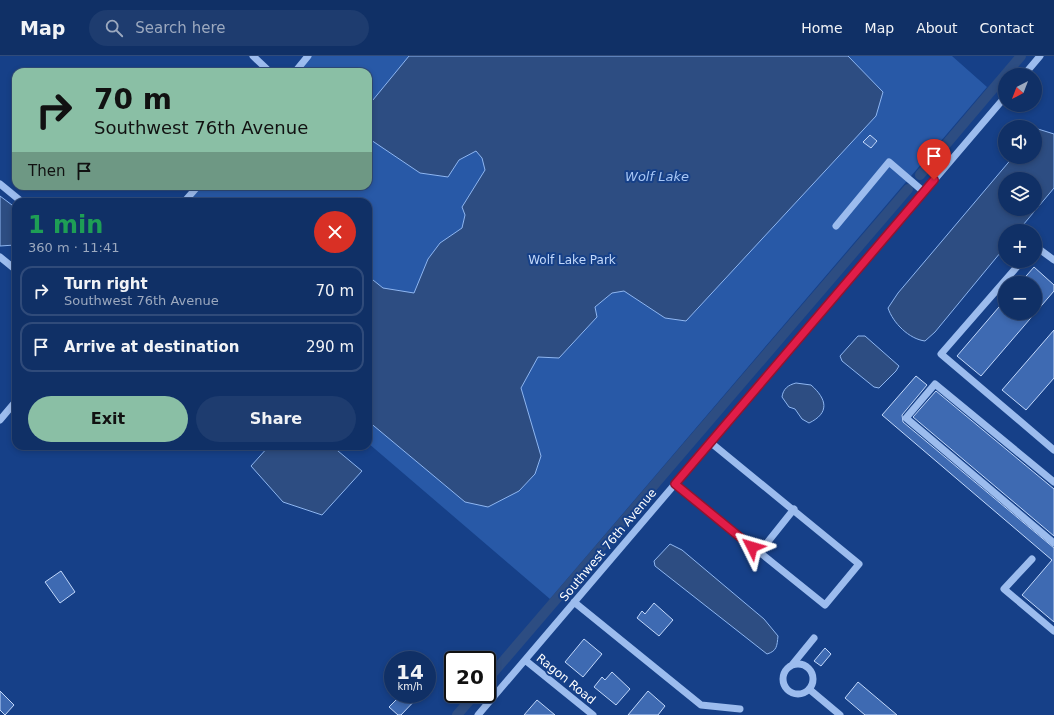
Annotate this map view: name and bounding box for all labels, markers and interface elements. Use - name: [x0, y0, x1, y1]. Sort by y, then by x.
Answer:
- search box: [89, 10, 369, 46]
- text: Map: [20, 17, 65, 39]
- icon: search: [103, 17, 125, 39]
- text: Search here: [135, 19, 225, 37]
- text: Home: [801, 20, 843, 36]
- text: Map: [865, 20, 894, 36]
- text: About: [916, 20, 958, 36]
- text: Contact: [980, 20, 1034, 36]
- north arrow: [998, 68, 1042, 112]
- map controls: [998, 68, 1042, 320]
- text: 70 m: [94, 83, 172, 116]
- icon: right: [28, 84, 80, 136]
- text: Southwest 76th Avenue: [94, 117, 308, 138]
- button: sound: [998, 120, 1042, 164]
- pin: [917, 139, 951, 180]
- icon: arrive: [923, 145, 945, 167]
- icon: arrive: [73, 160, 95, 182]
- text: Then: [28, 162, 65, 180]
- water label: Wolf Lake: [625, 169, 689, 184]
- button: layers: [998, 172, 1042, 216]
- text: 1 min: [28, 211, 103, 239]
- button: close: [314, 211, 356, 253]
- button: +: [998, 224, 1042, 268]
- text: 360 m · 11:41: [28, 240, 119, 255]
- park label: Wolf Lake Park: [528, 253, 616, 267]
- text: Turn right: [64, 275, 148, 293]
- button: −: [998, 276, 1042, 320]
- icon: right: [30, 280, 52, 302]
- text: 70 m: [316, 282, 354, 300]
- text: Southwest 76th Avenue: [64, 293, 219, 308]
- icon: arrive: [30, 336, 52, 358]
- text: Arrive at destination: [64, 338, 239, 356]
- text: 290 m: [306, 338, 354, 356]
- button: Exit: [28, 396, 188, 442]
- button: Share: [196, 396, 356, 442]
- street label: Southwest 76th Avenue: [557, 486, 659, 604]
- position arrow: [731, 526, 773, 568]
- speed limit sign: 20: [444, 651, 496, 703]
- street label: Ragon Road: [534, 651, 598, 707]
- text: 14: [396, 660, 424, 684]
- text: km/h: [397, 681, 423, 692]

